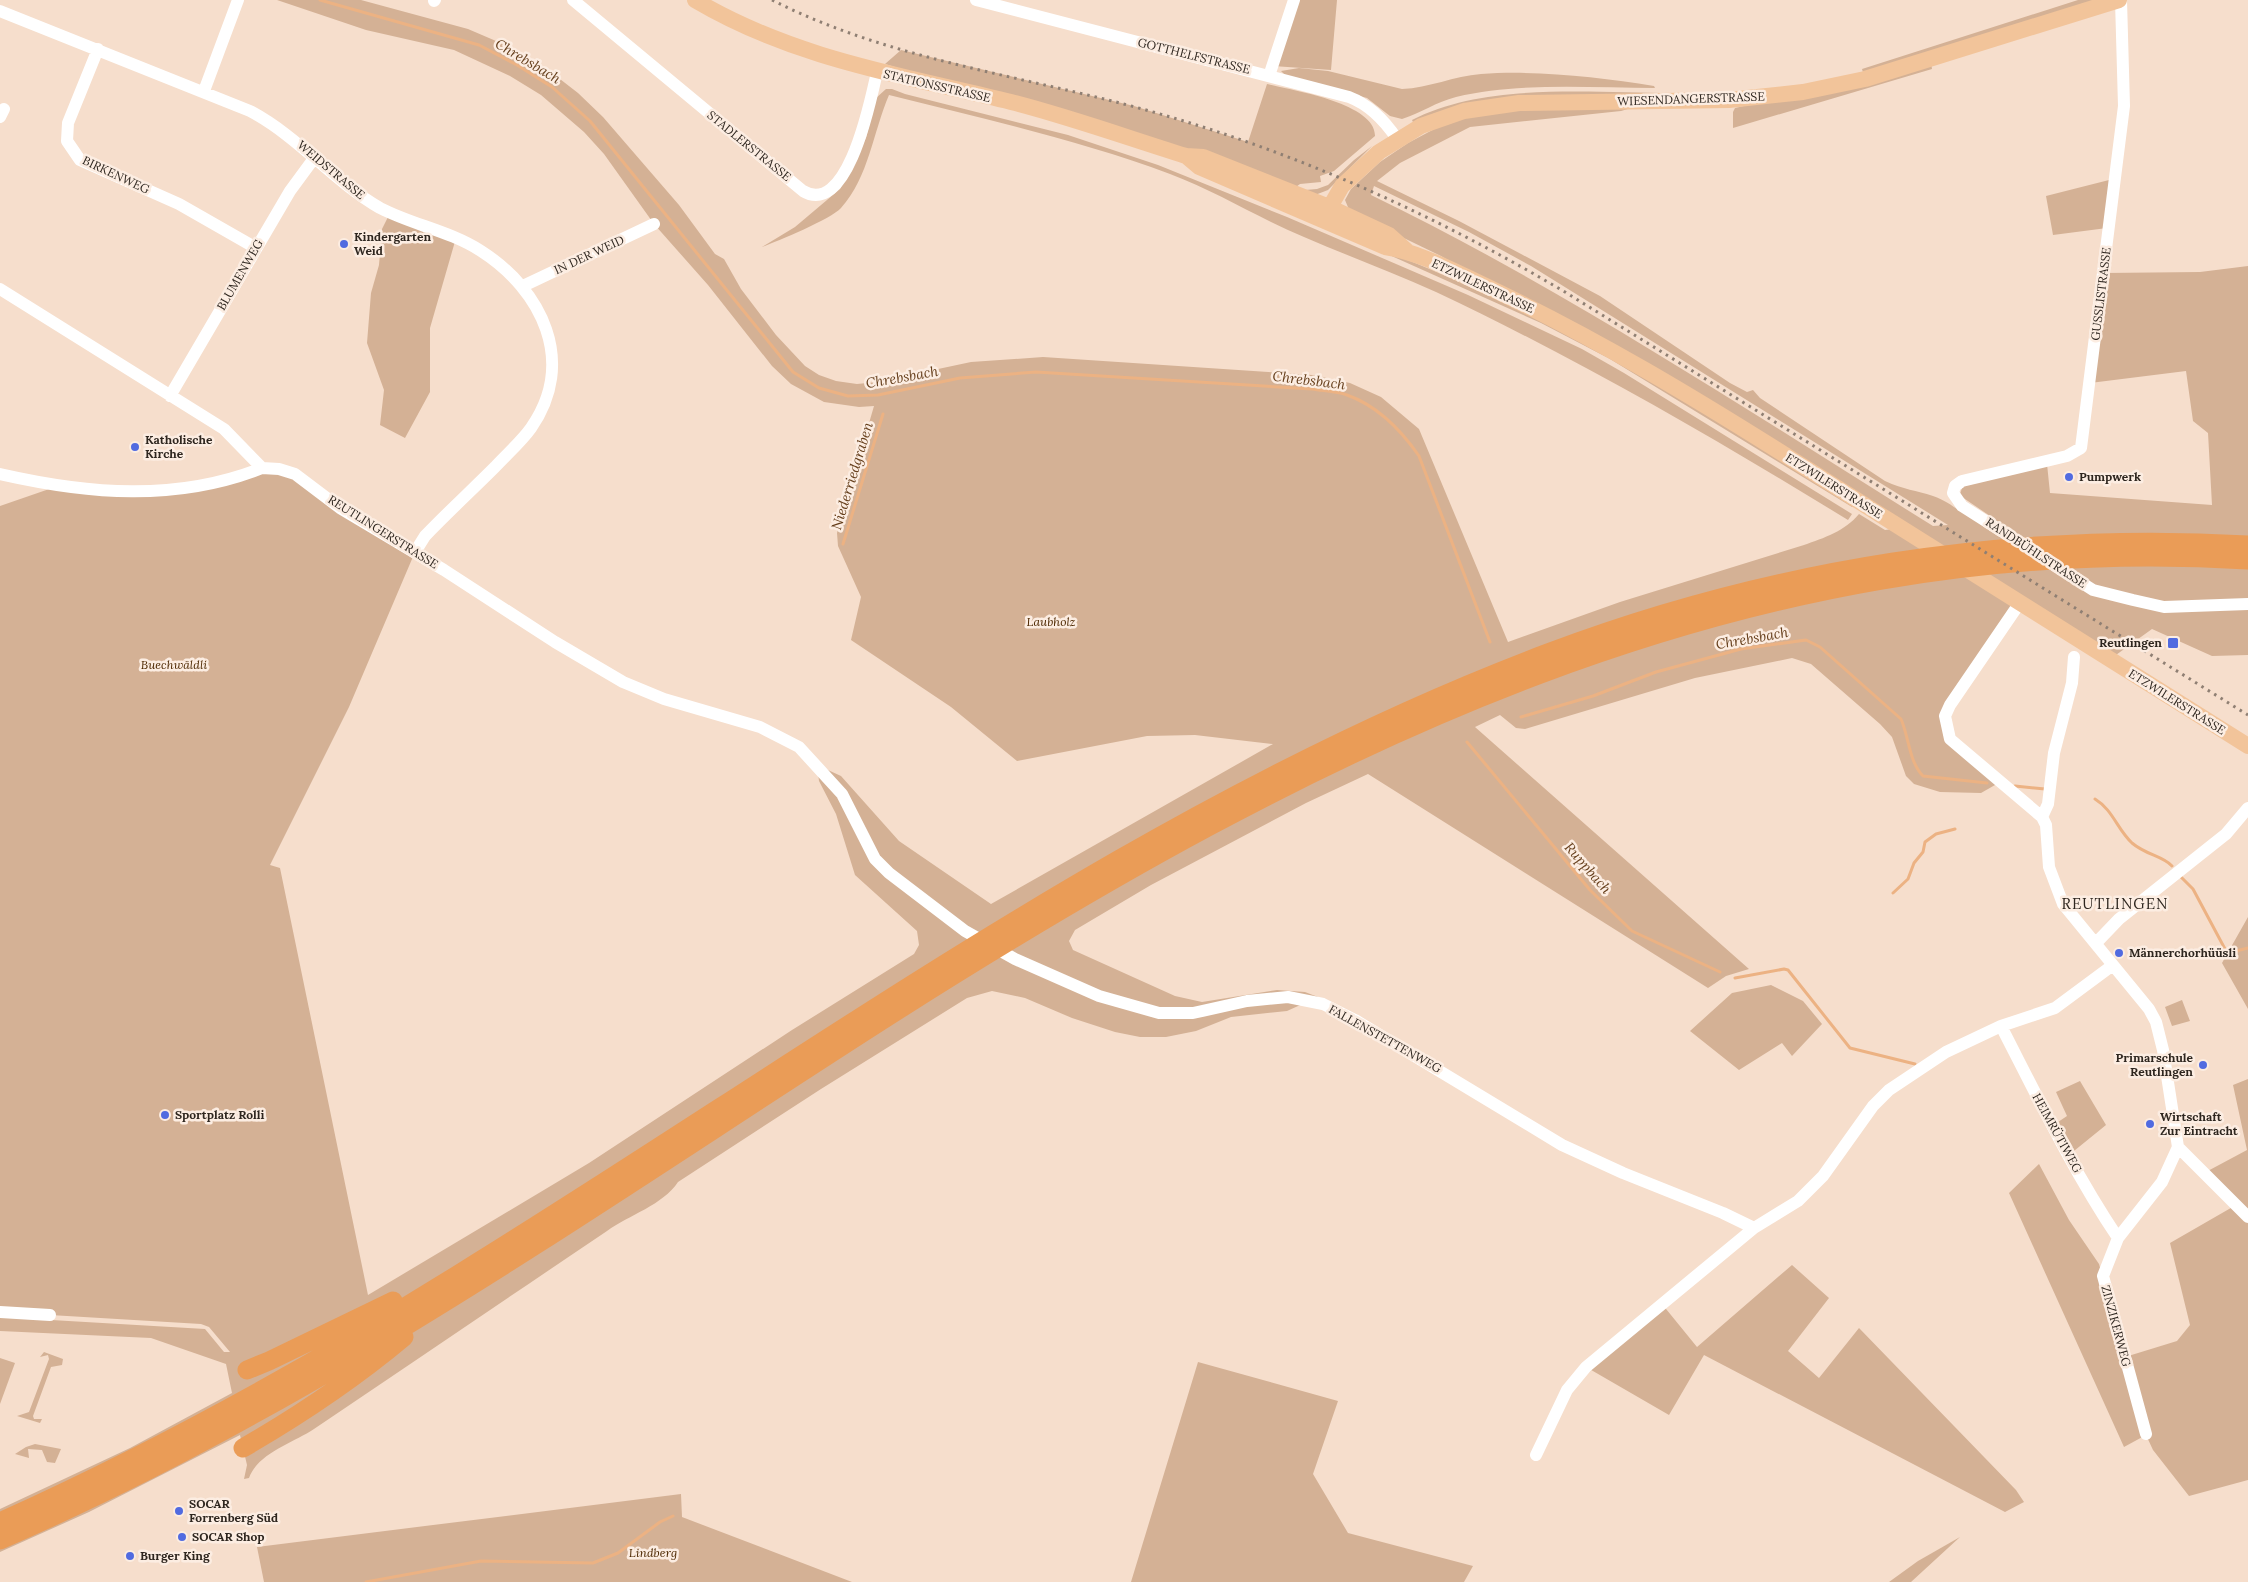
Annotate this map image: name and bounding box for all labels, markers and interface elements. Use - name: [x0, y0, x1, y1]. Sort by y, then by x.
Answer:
- water label: Chrebsbach: [492, 34, 564, 88]
- street label: GOTTHELFSTRASSE: [1136, 34, 1252, 77]
- street label: STATIONSSTRASSE: [882, 66, 992, 105]
- street label: WIESENDANGERSTRASSE: [1617, 88, 1765, 109]
- street label: STADLERSTRASSE: [704, 107, 794, 184]
- street label: WEIDSTRASSE: [294, 137, 368, 202]
- street label: BIRKENWEG: [80, 152, 152, 197]
- place label: Kindergarten Weid: [354, 229, 431, 258]
- street label: IN DER WEID: [551, 232, 626, 277]
- street label: BLUMENWEG: [213, 237, 266, 313]
- marker: Kindergarten Weid: [338, 238, 350, 250]
- street label: GUSSLISTRASSE: [2087, 246, 2114, 341]
- street label: ETZWILERSTRASSE: [1429, 255, 1537, 316]
- water label: Chrebsbach: [864, 362, 940, 392]
- water label: Chrebsbach: [1272, 367, 1346, 393]
- water label: Niederriedgraben: [827, 420, 877, 532]
- place label: Katholische Kirche: [145, 432, 213, 461]
- marker: Katholische Kirche: [129, 441, 141, 453]
- street label: ETZWILERSTRASSE: [1783, 450, 1886, 521]
- place label: Pumpwerk: [2079, 469, 2141, 484]
- marker: Pumpwerk: [2063, 471, 2075, 483]
- street label: REUTLINGERSTRASSE: [325, 492, 441, 572]
- street label: RANDBÜHLSTRASSE: [1983, 514, 2090, 591]
- park label: Laubholz: [1027, 614, 1076, 629]
- water label: Chrebsbach: [1714, 623, 1790, 653]
- place label: Reutlingen: [2099, 635, 2162, 650]
- marker: Reutlingen: [2166, 636, 2180, 650]
- park label: Buechwäldli: [141, 657, 207, 672]
- street label: ETZWILERSTRASSE: [2126, 666, 2229, 737]
- water label: Ruppbach: [1561, 839, 1615, 897]
- district label: REUTLINGEN: [2062, 894, 2168, 913]
- place label: Männerchorhüüsli: [2129, 945, 2236, 960]
- marker: Männerchorhüüsli: [2113, 947, 2125, 959]
- street label: FALLENSTETTENWEG: [1326, 1001, 1444, 1076]
- place label: Primarschule Reutlingen: [2116, 1050, 2194, 1079]
- marker: Primarschule Reutlingen: [2197, 1059, 2209, 1071]
- street label: HEIMRÜTIWEG: [2029, 1090, 2085, 1175]
- place label: Sportplatz Rolli: [175, 1107, 265, 1122]
- marker: Sportplatz Rolli: [159, 1109, 171, 1121]
- place label: Wirtschaft Zur Eintracht: [2160, 1109, 2239, 1138]
- marker: Wirtschaft Zur Eintracht: [2144, 1118, 2156, 1130]
- street label: ZINZIKERWEG: [2098, 1284, 2135, 1368]
- place label: SOCAR Forrenberg Süd: [189, 1496, 278, 1525]
- marker: SOCAR Forrenberg Süd: [173, 1505, 185, 1517]
- place label: SOCAR Shop: [192, 1529, 265, 1544]
- marker: SOCAR Shop: [176, 1531, 188, 1543]
- park label: Lindberg: [629, 1545, 677, 1560]
- place label: Burger King: [140, 1548, 211, 1563]
- marker: Burger King: [124, 1550, 136, 1562]

